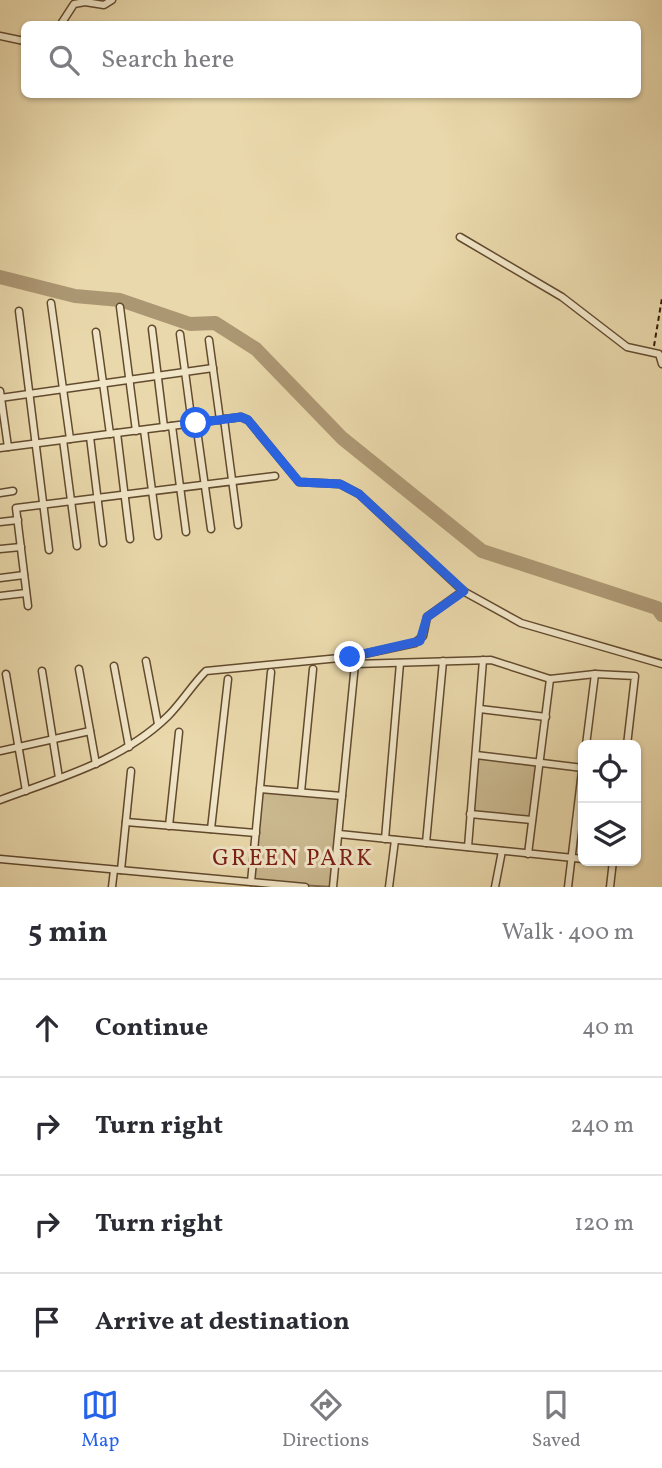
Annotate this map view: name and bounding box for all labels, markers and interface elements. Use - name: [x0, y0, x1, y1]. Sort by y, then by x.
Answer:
- search box: [21, 21, 641, 98]
- icon: search: [45, 41, 83, 79]
- text: Search here: [101, 42, 234, 78]
- route start: [180, 407, 211, 438]
- route end: [334, 641, 365, 672]
- map controls: [578, 740, 641, 866]
- button: locate: [578, 740, 641, 803]
- button: layers: [578, 803, 641, 866]
- district label: GREEN PARK: [212, 843, 374, 875]
- text: 5 min: [28, 912, 108, 954]
- text: Walk · 400 m: [502, 917, 634, 949]
- icon: ahead: [28, 1009, 66, 1047]
- text: Continue: [95, 1010, 208, 1046]
- text: 40 m: [582, 1012, 634, 1044]
- icon: right: [28, 1107, 66, 1145]
- text: Turn right: [95, 1108, 223, 1144]
- text: 240 m: [570, 1110, 634, 1142]
- icon: right: [28, 1205, 66, 1243]
- text: Turn right: [95, 1206, 223, 1242]
- text: 120 m: [574, 1208, 634, 1240]
- icon: arrive: [28, 1303, 66, 1341]
- text: Arrive at destination: [95, 1304, 350, 1340]
- tab: Map: [81, 1386, 119, 1454]
- tab: Directions: [282, 1386, 369, 1454]
- tab: Saved: [532, 1386, 581, 1454]

